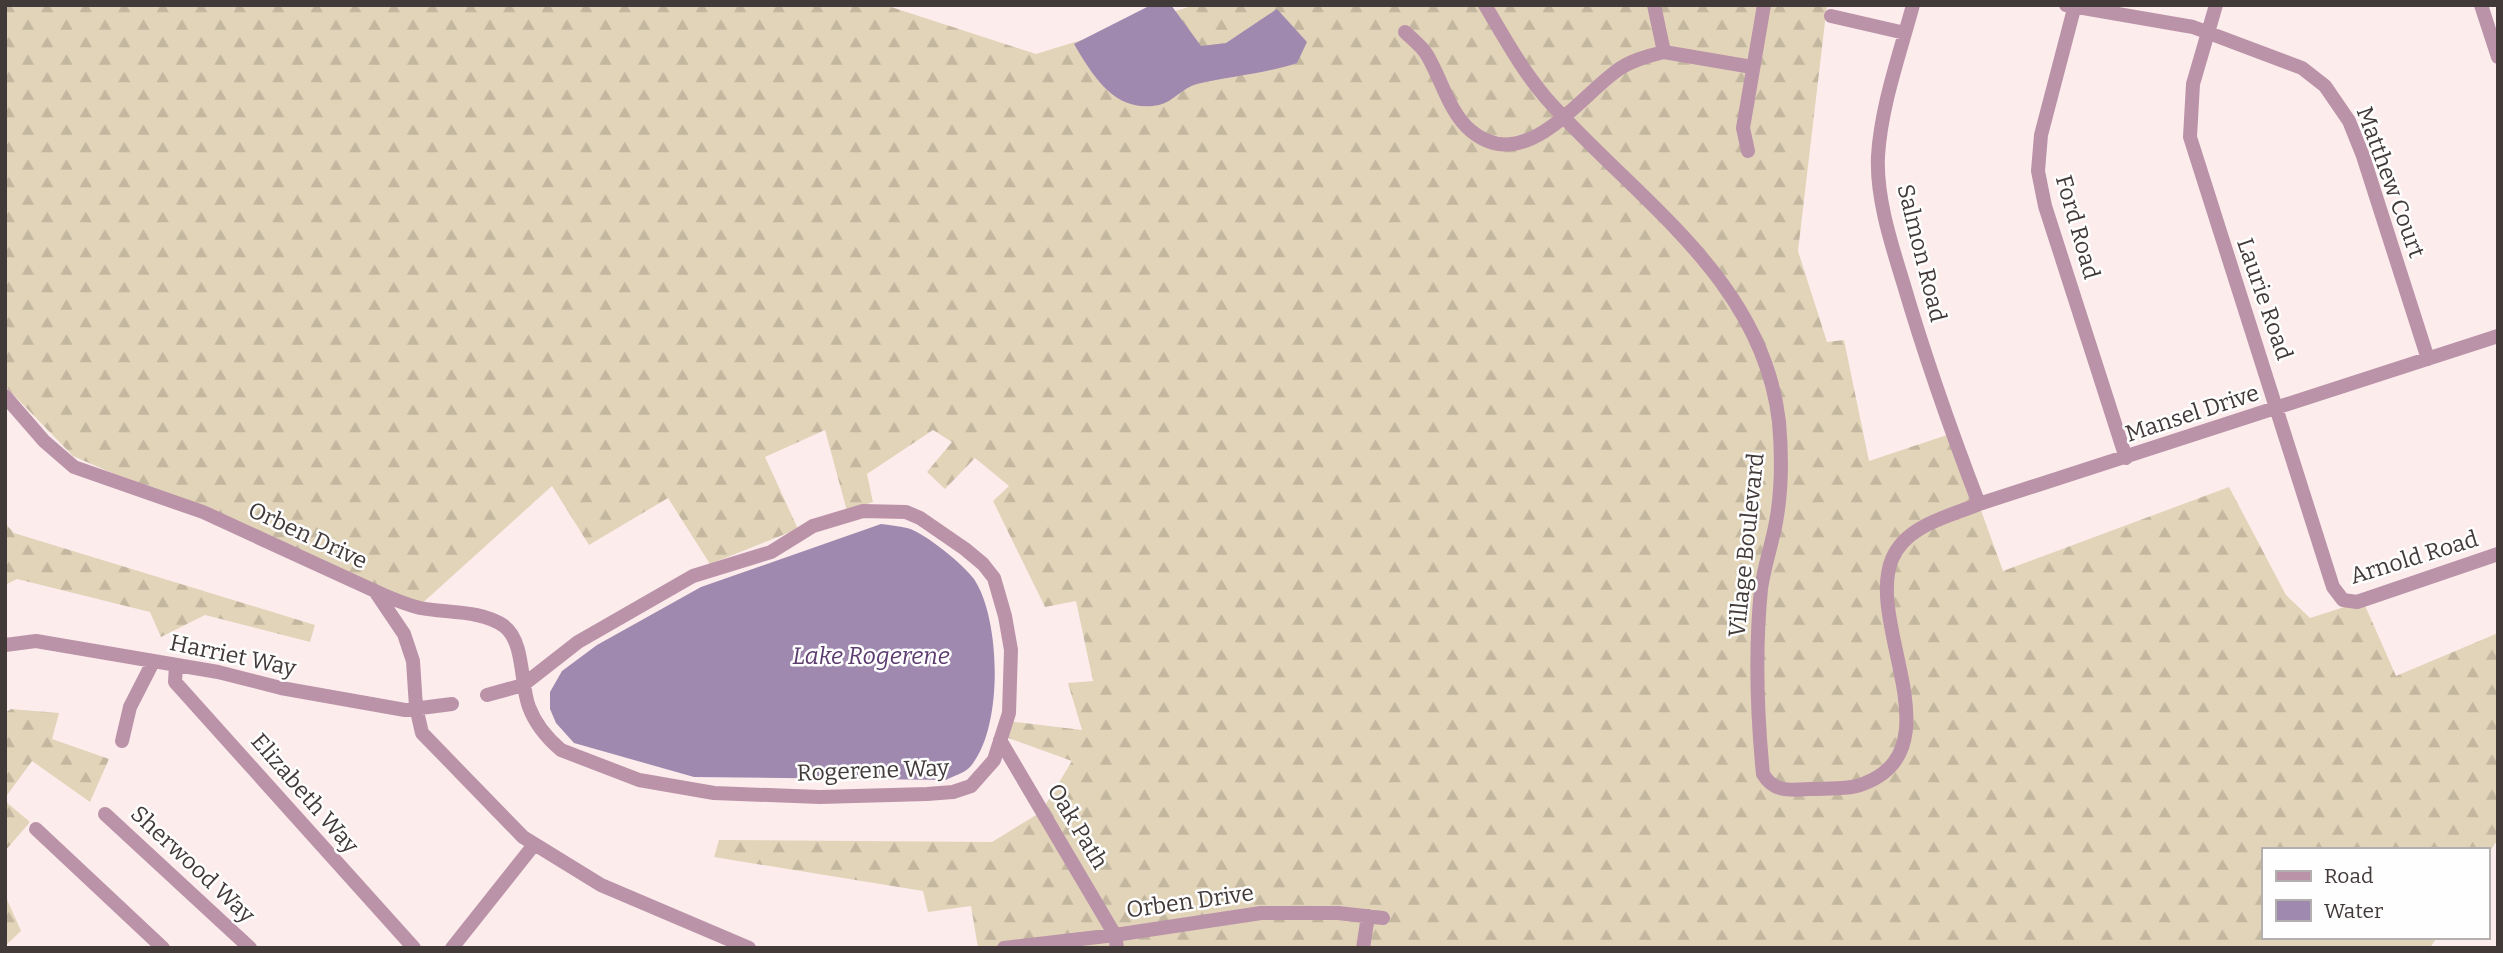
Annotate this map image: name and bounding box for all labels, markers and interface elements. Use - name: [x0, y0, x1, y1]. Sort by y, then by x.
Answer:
- street label: Matthew Court: [2351, 103, 2431, 261]
- street label: Ford Road: [2050, 172, 2106, 283]
- street label: Salmon Road: [1891, 181, 1953, 325]
- street label: Laurie Road: [2231, 234, 2299, 364]
- street label: Mansel Drive: [2122, 378, 2262, 448]
- street label: Village Boulevard: [1722, 451, 1770, 639]
- street label: Orben Drive: [244, 495, 372, 575]
- street label: Arnold Road: [2347, 524, 2482, 590]
- street label: Harriet Way: [167, 628, 299, 682]
- water label: Lake Rogerene: [792, 642, 950, 670]
- street label: Elizabeth Way: [245, 727, 365, 859]
- street label: Rogerene Way: [796, 753, 951, 787]
- street label: Oak Path: [1042, 778, 1114, 874]
- street label: Sherwood Way: [125, 799, 261, 929]
- legend: [2262, 848, 2489, 939]
- text: Road: [2324, 863, 2373, 889]
- street label: Orben Drive: [1125, 878, 1255, 924]
- text: Water: [2324, 898, 2383, 924]

